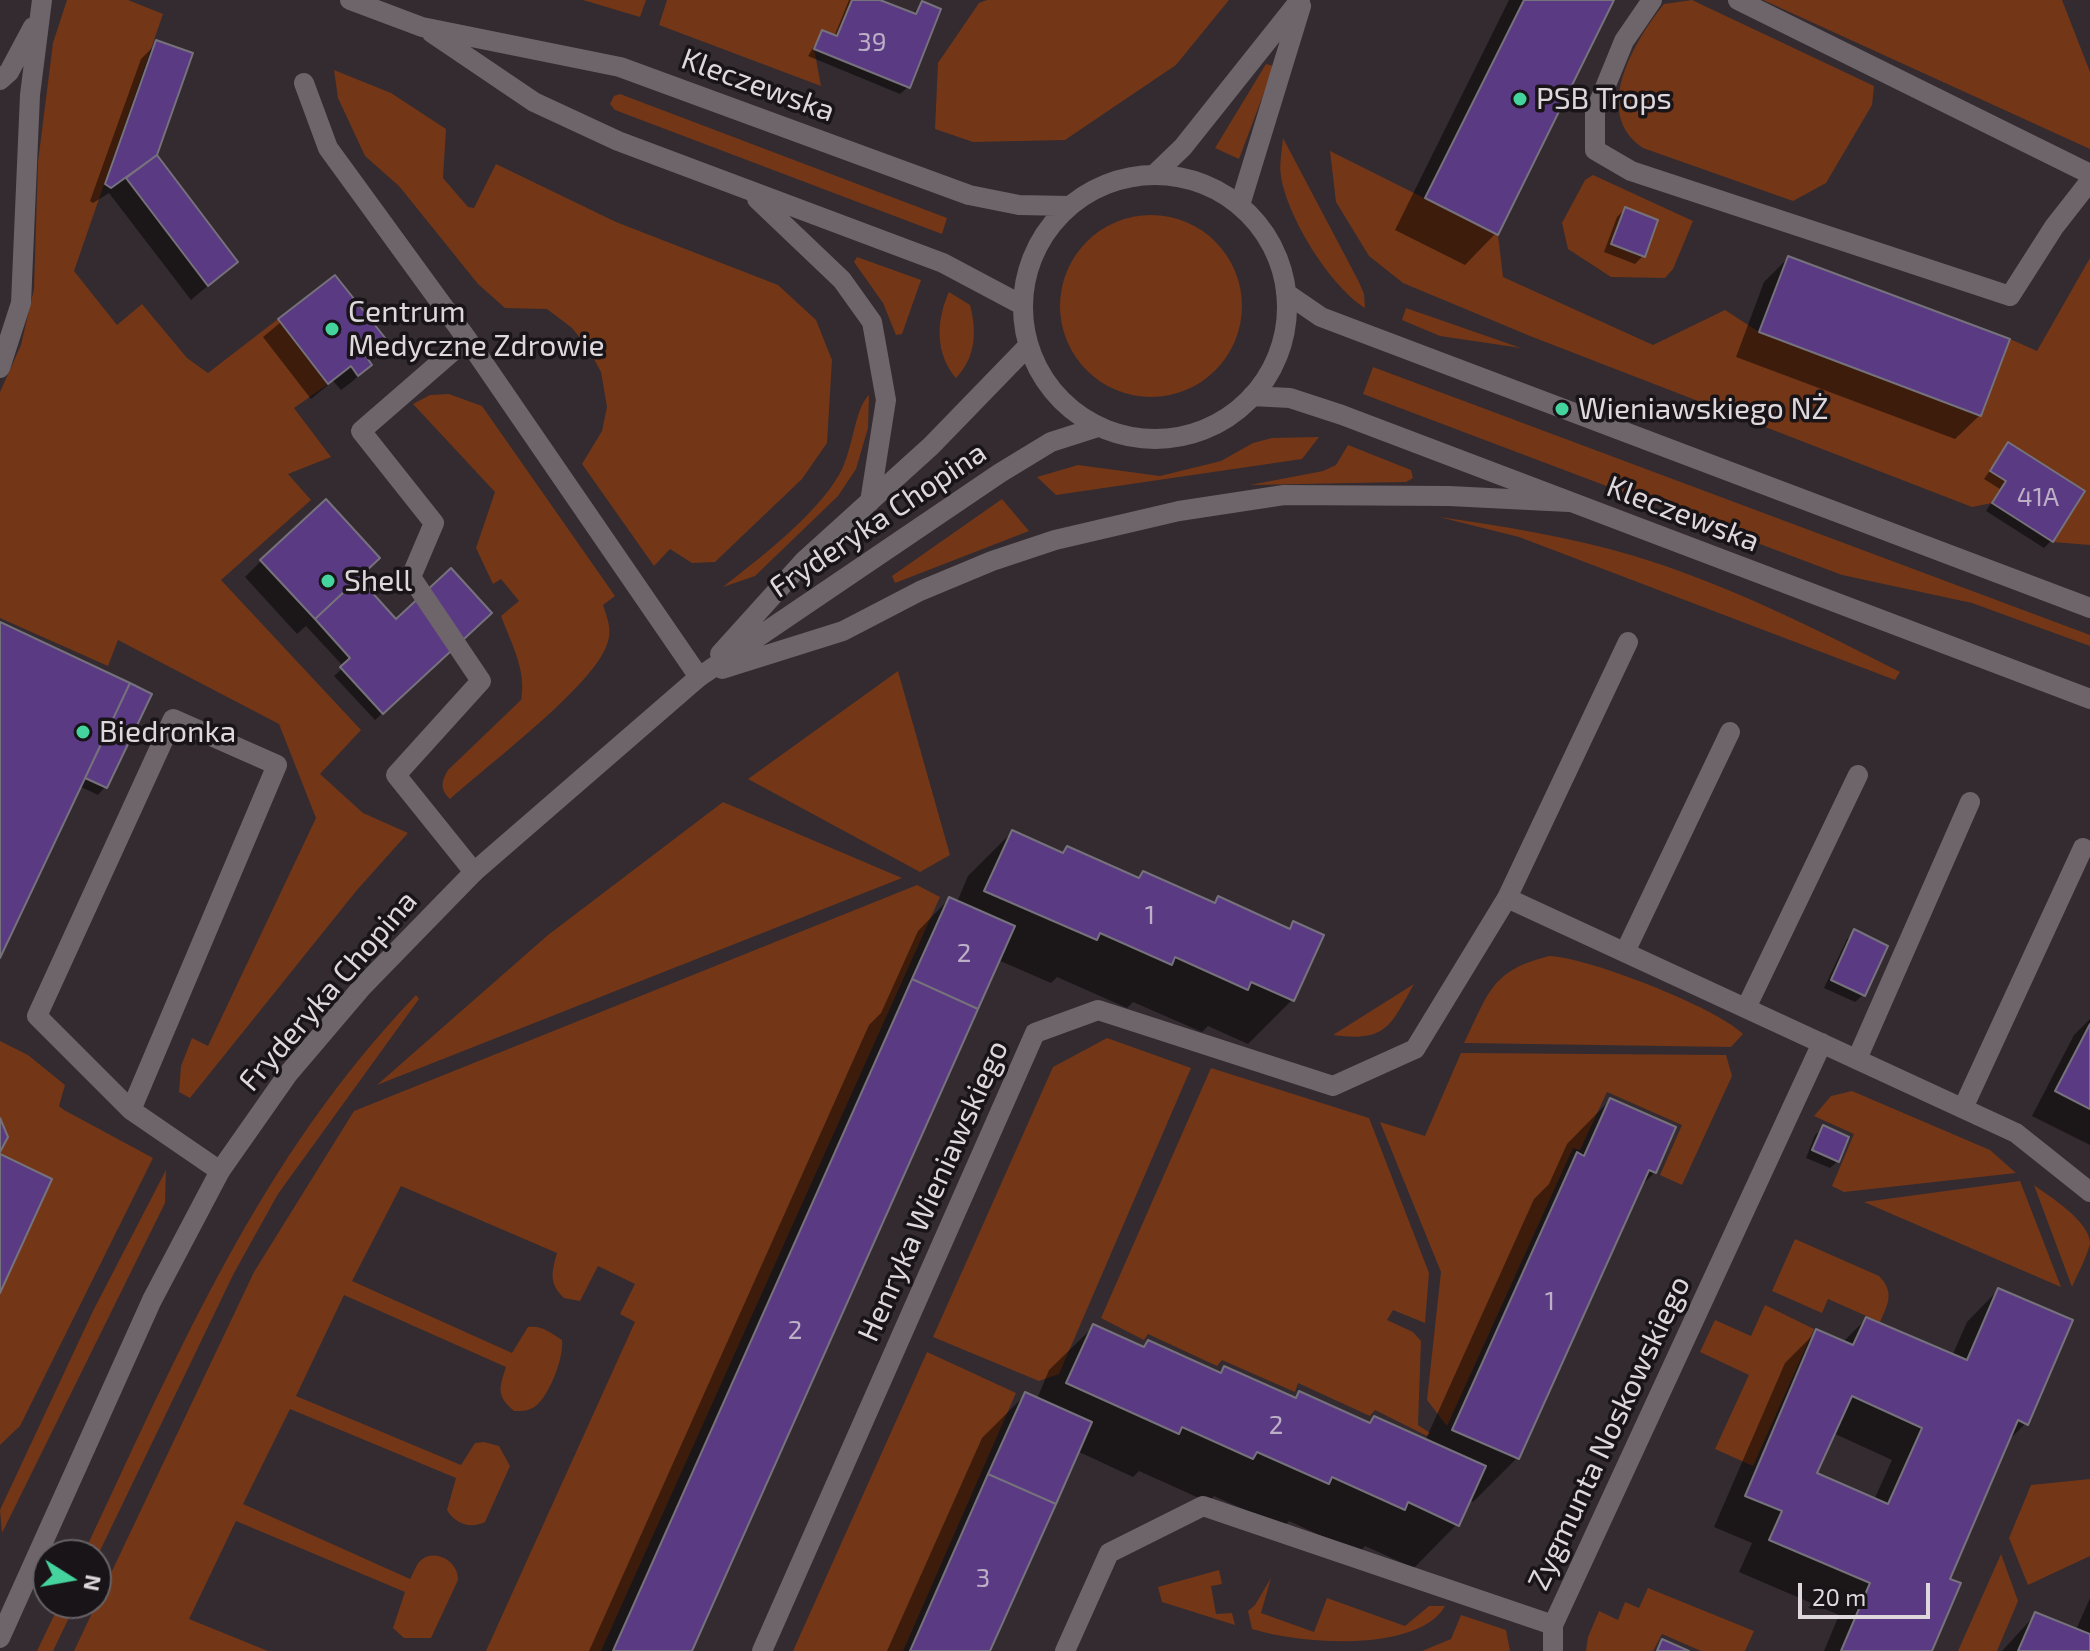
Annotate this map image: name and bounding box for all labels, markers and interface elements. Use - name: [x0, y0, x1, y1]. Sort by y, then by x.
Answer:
- house number: 39: [857, 26, 887, 58]
- street label: Kleczewska: [676, 41, 840, 129]
- place label: PSB Trops: [1536, 81, 1672, 117]
- marker: PSB Trops: [1511, 90, 1529, 108]
- place label: Centrum Medyczne Zdrowie: [348, 294, 605, 364]
- marker: Centrum Medyczne Zdrowie: [323, 320, 341, 338]
- place label: Wieniawskiego NŻ: [1578, 391, 1829, 427]
- marker: Wieniawskiego NŻ: [1553, 400, 1571, 418]
- street label: Fryderyka Chopina: [763, 434, 993, 606]
- street label: Kleczewska: [1602, 468, 1764, 560]
- house number: 41A: [2017, 481, 2059, 513]
- place label: Shell: [344, 563, 412, 599]
- marker: Shell: [319, 572, 337, 590]
- place label: Biedronka: [99, 714, 236, 750]
- marker: Biedronka: [74, 723, 92, 741]
- street label: Fryderyka Chopina: [231, 884, 425, 1098]
- house number: 1: [1145, 899, 1155, 931]
- house number: 2: [957, 937, 971, 969]
- street label: Henryka Wieniawskiego: [850, 1035, 1016, 1347]
- street label: Zygmunta Noskowskiego: [1520, 1270, 1698, 1596]
- house number: 1: [1545, 1285, 1555, 1317]
- house number: 2: [788, 1314, 802, 1346]
- house number: 2: [1269, 1409, 1283, 1441]
- north arrow: [32, 1539, 112, 1619]
- house number: 3: [976, 1562, 990, 1594]
- scale bar: [1802, 1567, 1934, 1617]
- text: N: [79, 1573, 108, 1593]
- text: 20 m: [1812, 1582, 1866, 1611]

